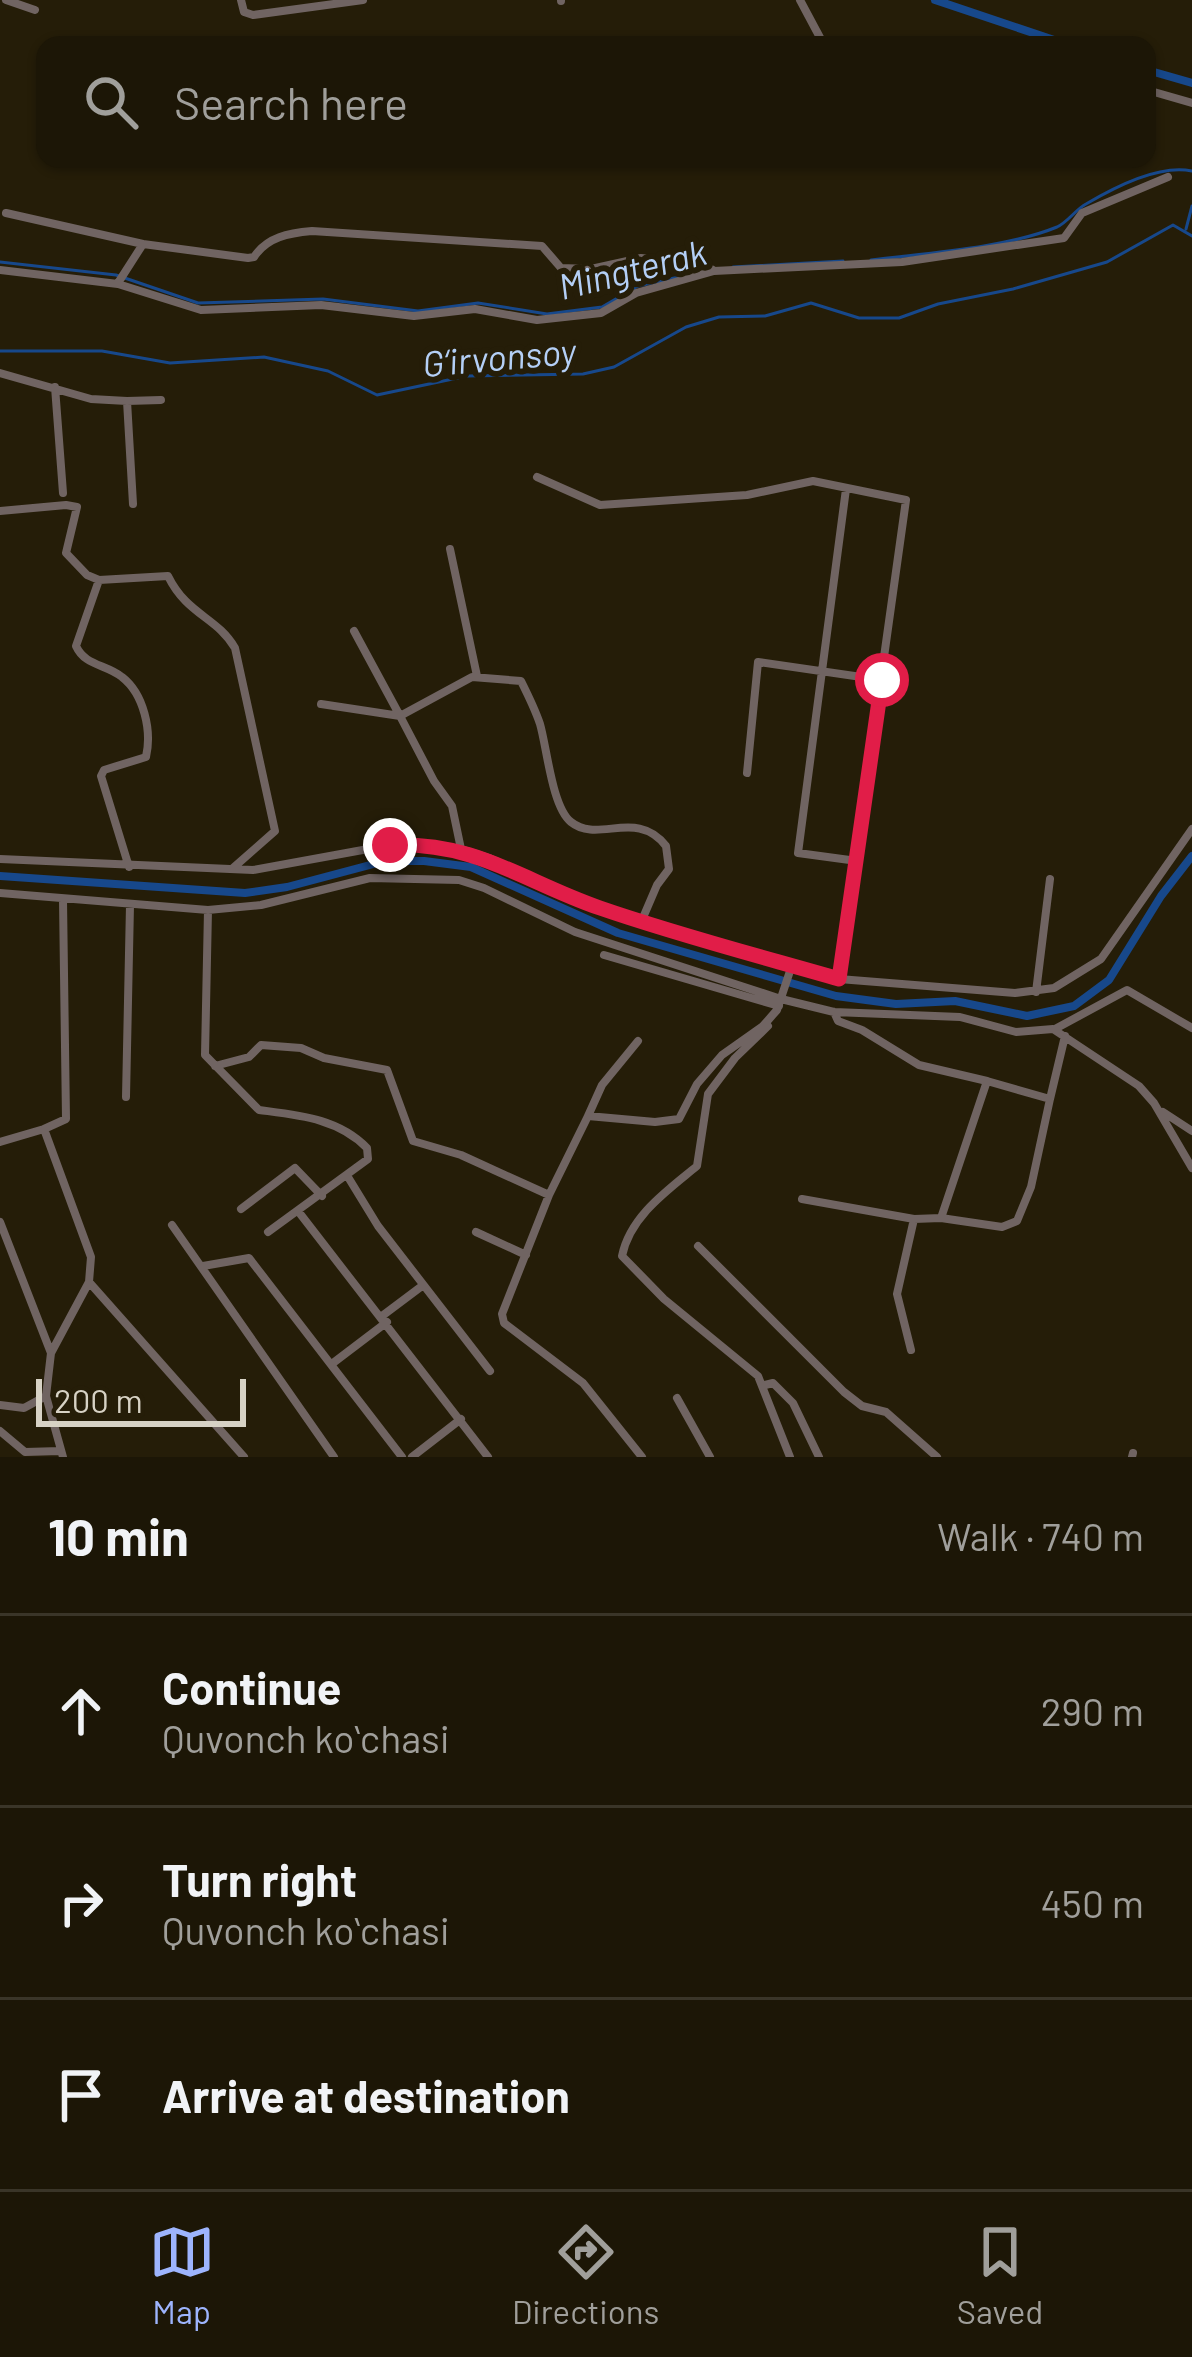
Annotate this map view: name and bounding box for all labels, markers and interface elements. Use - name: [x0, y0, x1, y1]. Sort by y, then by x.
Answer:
- search box: [36, 36, 1156, 168]
- icon: search: [78, 69, 144, 135]
- text: Search here: [174, 75, 408, 129]
- water label: Mingterak: [554, 229, 711, 307]
- water label: G‘irvonsoy: [420, 328, 579, 384]
- route start: [855, 653, 909, 707]
- route end: [363, 818, 417, 872]
- scale bar: [36, 1373, 246, 1426]
- text: 200 m: [54, 1380, 143, 1420]
- text: 10 min: [48, 1505, 189, 1566]
- text: Walk · 740 m: [937, 1512, 1144, 1559]
- text: Continue: [162, 1660, 341, 1714]
- icon: ahead: [48, 1678, 114, 1744]
- text: 290 m: [1041, 1687, 1144, 1734]
- text: Quvonch koʻchasi: [162, 1714, 450, 1761]
- text: Turn right: [162, 1852, 357, 1906]
- icon: right: [48, 1870, 114, 1936]
- text: 450 m: [1040, 1879, 1144, 1926]
- text: Quvonch koʻchasi: [162, 1906, 450, 1953]
- icon: arrive: [48, 2062, 114, 2128]
- text: Arrive at destination: [162, 2068, 570, 2122]
- tab: Map: [149, 2219, 215, 2331]
- tab: Directions: [512, 2219, 659, 2331]
- tab: Saved: [957, 2219, 1043, 2331]

